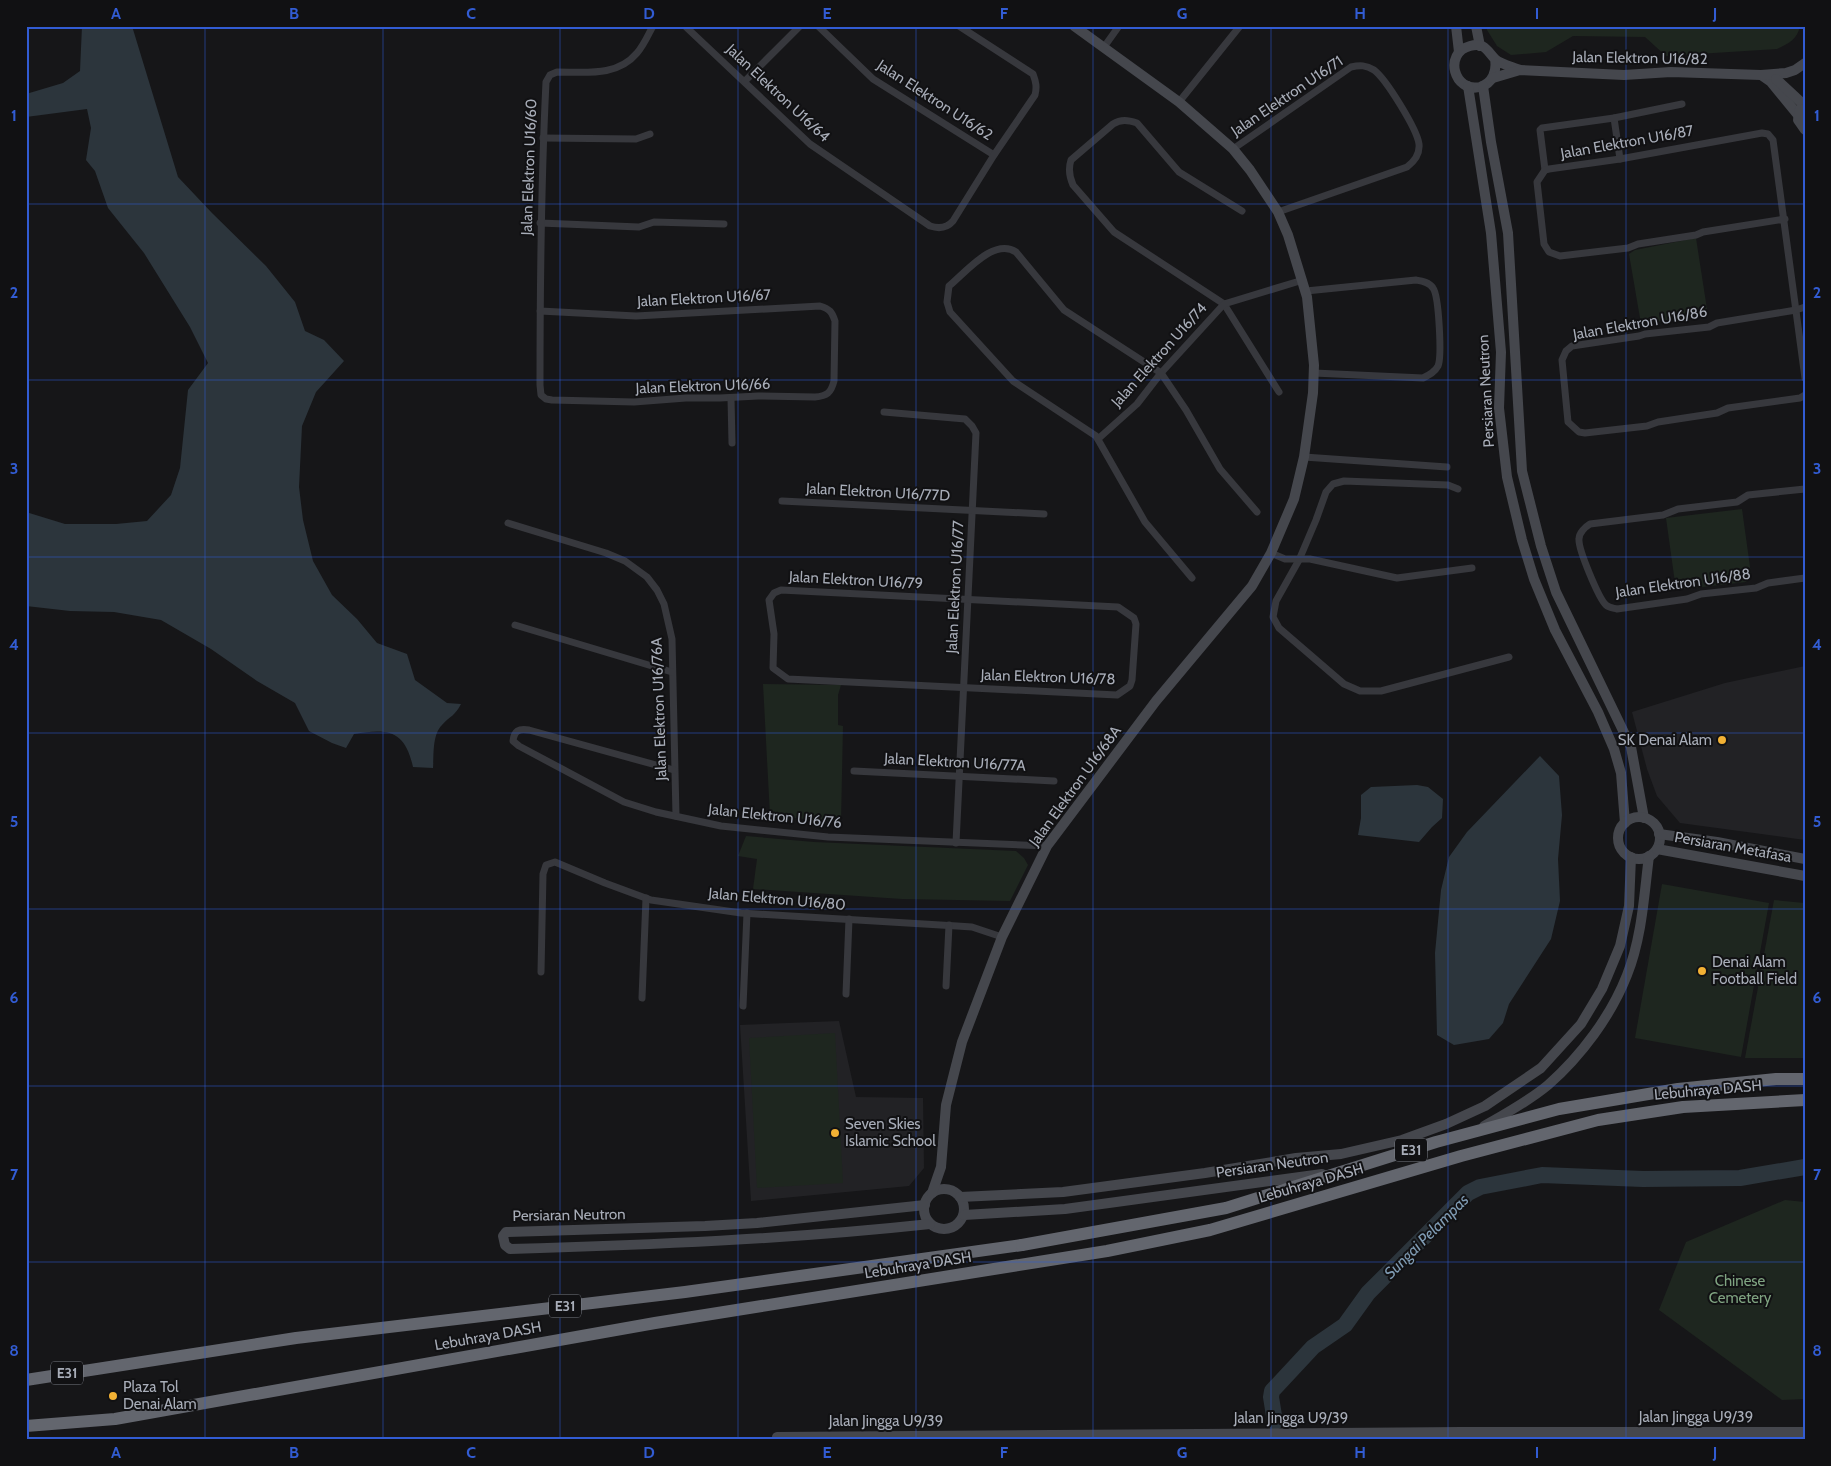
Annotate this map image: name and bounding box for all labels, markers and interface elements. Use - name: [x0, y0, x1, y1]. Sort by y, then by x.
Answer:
- text: A: [111, 4, 121, 23]
- text: B: [289, 4, 299, 23]
- text: C: [466, 4, 476, 23]
- text: D: [643, 4, 655, 23]
- text: E: [822, 4, 832, 23]
- text: F: [1000, 4, 1009, 23]
- text: G: [1177, 4, 1187, 23]
- text: H: [1354, 4, 1366, 23]
- text: I: [1535, 4, 1539, 23]
- text: J: [1712, 4, 1717, 23]
- street label: Jalan Elektron U16/64: [722, 40, 834, 146]
- street label: Jalan Elektron U16/82: [1571, 48, 1708, 68]
- street label: Jalan Elektron U16/71: [1227, 52, 1346, 141]
- street label: Jalan Elektron U16/62: [873, 55, 996, 144]
- street label: Jalan Elektron U16/60: [518, 98, 540, 237]
- text: 1: [11, 106, 17, 125]
- text: 1: [1814, 106, 1820, 125]
- street label: Jalan Elektron U16/87: [1558, 121, 1695, 163]
- text: 2: [10, 283, 18, 302]
- text: 2: [1813, 283, 1821, 302]
- street label: Jalan Elektron U16/67: [636, 285, 772, 311]
- street label: Jalan Elektron U16/74: [1107, 299, 1211, 412]
- street label: Jalan Elektron U16/86: [1571, 302, 1708, 344]
- street label: Persiaran Neutron: [1474, 334, 1498, 448]
- street label: Jalan Elektron U16/66: [634, 375, 771, 397]
- text: 3: [10, 459, 18, 478]
- text: 3: [1813, 459, 1821, 478]
- street label: Jalan Elektron U16/77D: [804, 479, 951, 505]
- street label: Jalan Elektron U16/77: [942, 519, 968, 655]
- street label: Jalan Elektron U16/88: [1613, 565, 1752, 602]
- street label: Jalan Elektron U16/79: [787, 567, 924, 593]
- text: 4: [9, 635, 19, 654]
- text: 4: [1812, 635, 1822, 654]
- street label: Jalan Elektron U16/76A: [647, 636, 671, 782]
- street label: Jalan Elektron U16/78: [979, 666, 1116, 688]
- street label: Jalan Elektron U16/68A: [1025, 722, 1125, 851]
- place label: SK Denai Alam: [1618, 731, 1712, 749]
- marker: SK Denai Alam: [1716, 734, 1728, 746]
- street label: Jalan Elektron U16/77A: [883, 749, 1027, 775]
- street label: Jalan Elektron U16/76: [706, 800, 843, 832]
- text: 5: [10, 812, 18, 831]
- text: 5: [1813, 812, 1821, 831]
- street label: Persiaran Metafasa: [1673, 828, 1794, 866]
- street label: Jalan Elektron U16/80: [707, 884, 846, 914]
- place label: Denai Alam Football Field: [1712, 953, 1797, 988]
- marker: Denai Alam Football Field: [1696, 965, 1708, 977]
- text: 6: [10, 988, 19, 1007]
- text: 6: [1813, 988, 1822, 1007]
- street label: Lebuhraya DASH: [1653, 1076, 1763, 1104]
- place label: Seven Skies Islamic School: [845, 1115, 936, 1150]
- marker: Seven Skies Islamic School: [829, 1127, 841, 1139]
- road number: E31: [1395, 1138, 1427, 1162]
- street label: Persiaran Neutron: [1215, 1148, 1329, 1182]
- street label: Lebuhraya DASH: [1256, 1159, 1366, 1207]
- text: 7: [10, 1165, 19, 1184]
- text: 7: [1813, 1165, 1822, 1184]
- water label: Sungai Pelampas: [1380, 1190, 1473, 1283]
- street label: Persiaran Neutron: [512, 1205, 626, 1225]
- street label: Lebuhraya DASH: [863, 1248, 973, 1282]
- park label: Chinese Cemetery: [1709, 1272, 1772, 1307]
- road number: E31: [549, 1294, 581, 1318]
- street label: Lebuhraya DASH: [433, 1318, 543, 1354]
- text: 8: [9, 1341, 19, 1360]
- text: 8: [1812, 1341, 1822, 1360]
- road number: E31: [51, 1362, 83, 1385]
- place label: Plaza Tol Denai Alam: [123, 1378, 197, 1413]
- marker: Plaza Tol Denai Alam: [107, 1390, 119, 1402]
- street label: Jalan Jingga U9/39: [1638, 1408, 1753, 1426]
- street label: Jalan Jingga U9/39: [1233, 1409, 1348, 1427]
- street label: Jalan Jingga U9/39: [828, 1412, 943, 1430]
- text: A: [111, 1443, 121, 1462]
- text: B: [289, 1443, 299, 1462]
- text: C: [466, 1443, 476, 1462]
- text: D: [643, 1443, 655, 1462]
- text: E: [822, 1443, 832, 1462]
- text: F: [1000, 1443, 1009, 1462]
- text: G: [1177, 1443, 1187, 1462]
- text: H: [1354, 1443, 1366, 1462]
- text: I: [1535, 1443, 1539, 1462]
- text: J: [1712, 1443, 1717, 1462]

